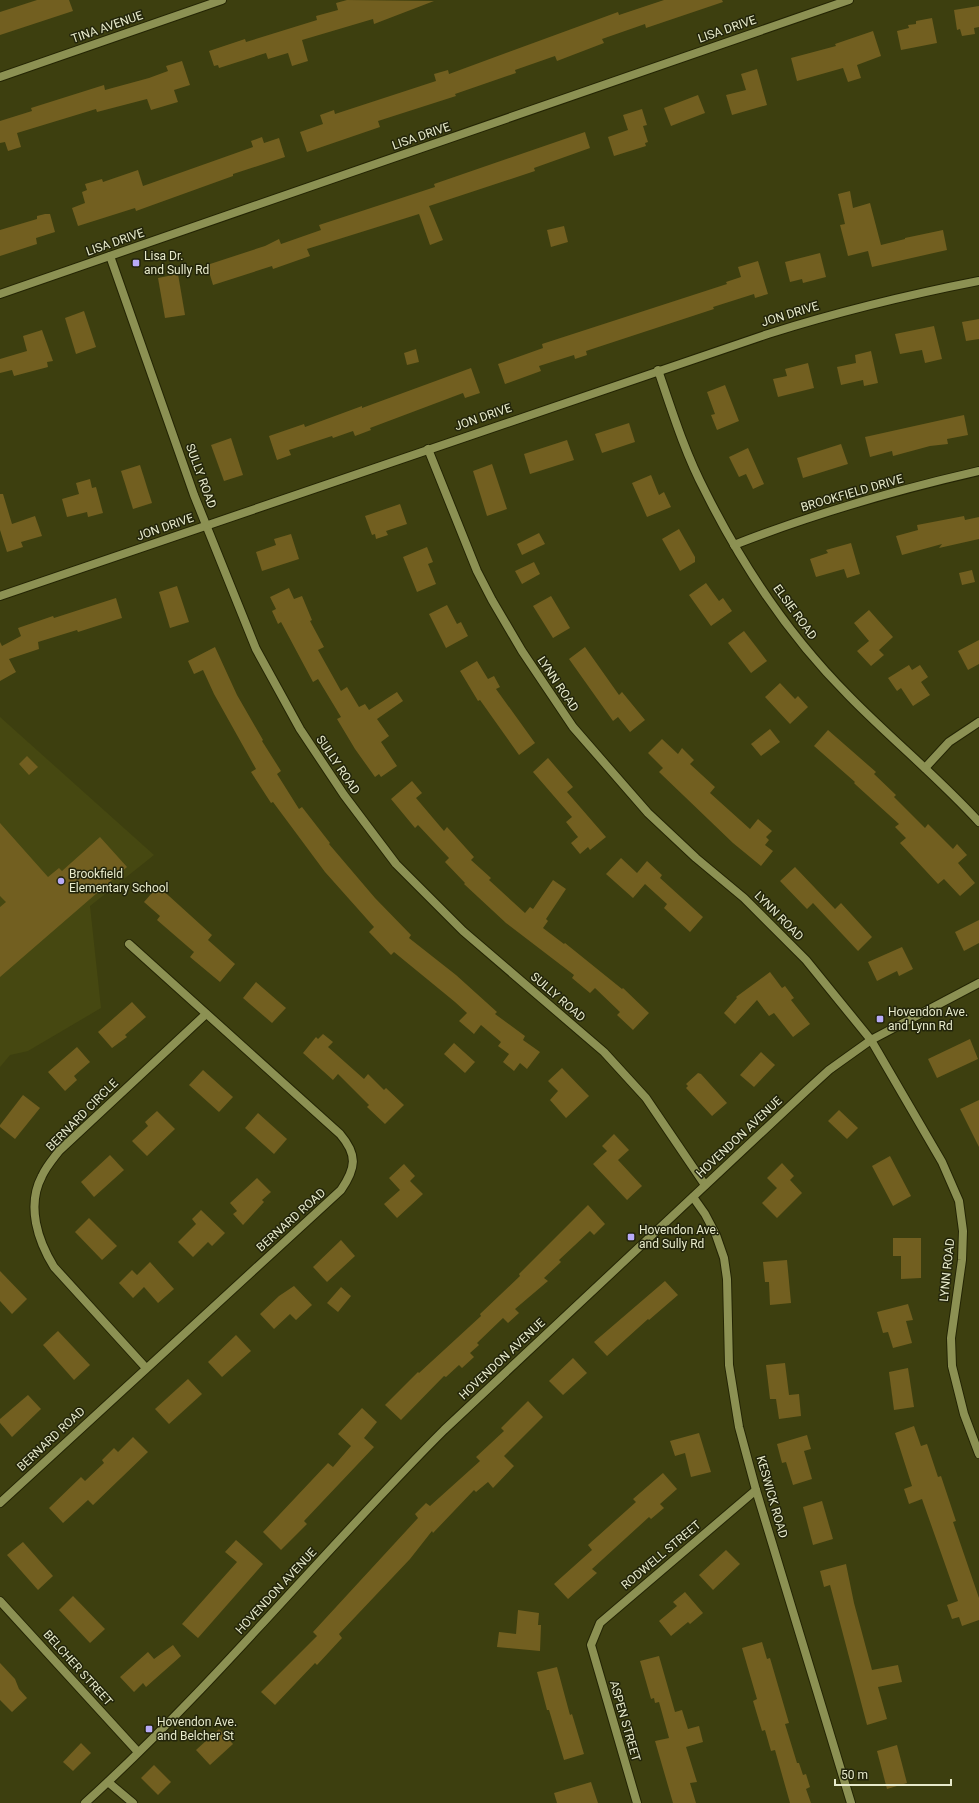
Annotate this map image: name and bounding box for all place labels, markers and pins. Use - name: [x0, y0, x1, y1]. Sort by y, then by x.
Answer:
- place label: Lisa Dr. and Sully Rd: [144, 249, 209, 277]
- marker: Lisa Dr. and Sully Rd: [131, 258, 141, 268]
- place label: Brookfield Elementary School: [69, 867, 169, 895]
- marker: Brookfield Elementary School: [56, 876, 66, 886]
- place label: Hovendon Ave. and Lynn Rd: [888, 1005, 968, 1033]
- marker: Hovendon Ave. and Lynn Rd: [875, 1014, 885, 1024]
- place label: Hovendon Ave. and Sully Rd: [639, 1223, 719, 1251]
- marker: Hovendon Ave. and Sully Rd: [626, 1232, 636, 1242]
- place label: Hovendon Ave. and Belcher St: [157, 1715, 237, 1743]
- marker: Hovendon Ave. and Belcher St: [144, 1724, 154, 1734]

